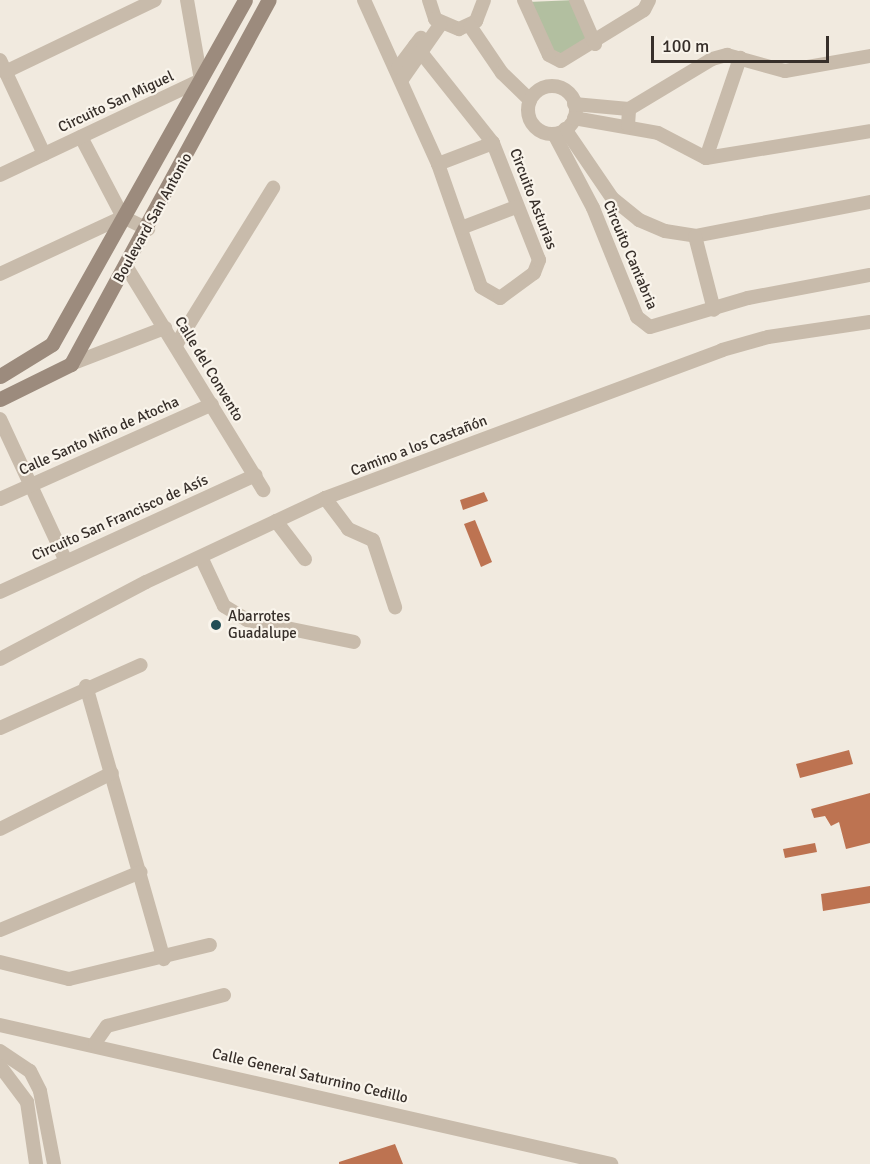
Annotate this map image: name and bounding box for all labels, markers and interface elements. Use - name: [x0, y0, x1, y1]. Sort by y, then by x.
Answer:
- scale bar: [654, 24, 832, 62]
- text: 100 m: [662, 35, 709, 57]
- street label: Circuito San Miguel: [55, 67, 177, 137]
- street label: Circuito Asturias: [505, 146, 561, 252]
- street label: Boulevard San Antonio: [110, 150, 196, 286]
- street label: Circuito Cantabria: [599, 198, 661, 312]
- street label: Calle del Convento: [171, 313, 247, 425]
- street label: Calle Santo Niño de Atocha: [16, 393, 182, 479]
- street label: Camino a los Castañón: [348, 412, 490, 480]
- street label: Circuito San Francisco de Asís: [29, 471, 211, 565]
- place label: Abarrotes Guadalupe: [228, 607, 297, 642]
- marker: Abarrotes Guadalupe: [209, 618, 223, 632]
- street label: Calle General Saturnino Cedillo: [210, 1045, 410, 1107]

